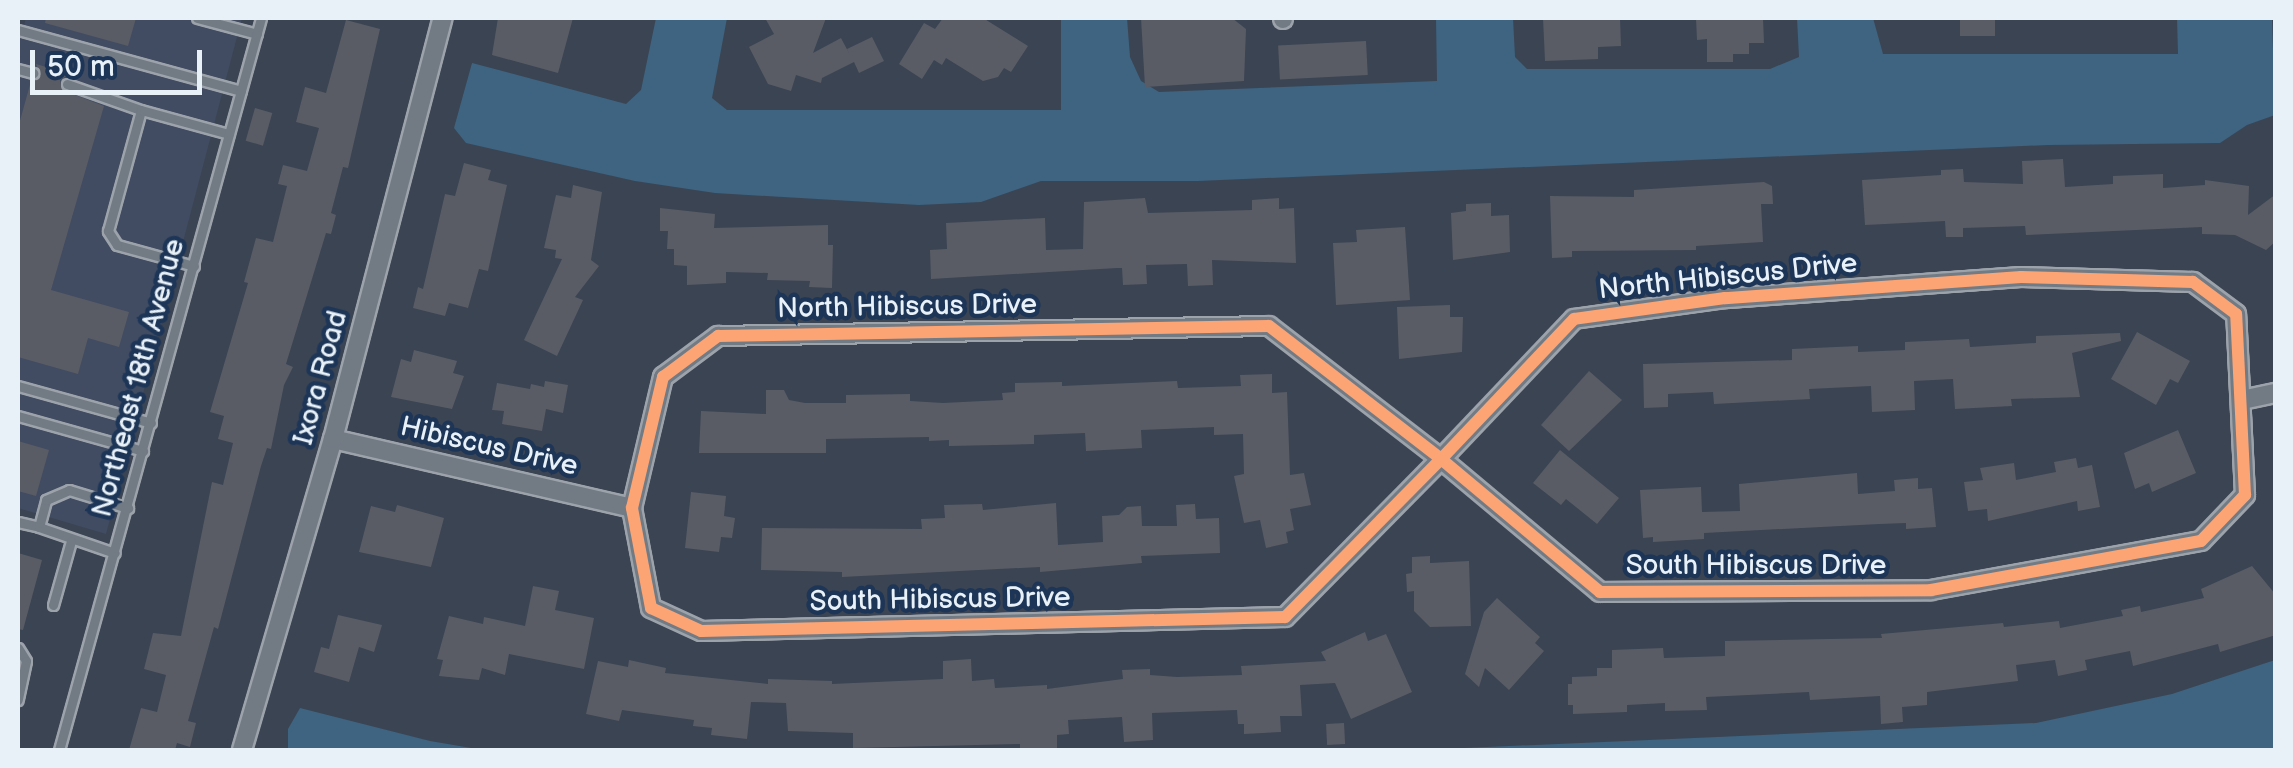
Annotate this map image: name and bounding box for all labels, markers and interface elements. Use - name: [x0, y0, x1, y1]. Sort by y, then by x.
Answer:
- scale bar: [35, 30, 208, 92]
- text: 50 m: [47, 49, 115, 85]
- street label: Northeast 18th Avenue: [86, 235, 192, 521]
- street label: North Hibiscus Drive: [1597, 247, 1859, 307]
- street label: North Hibiscus Drive: [777, 288, 1037, 326]
- street label: Ixora Road: [287, 307, 355, 449]
- street label: Hibiscus Drive: [397, 410, 581, 484]
- street label: South Hibiscus Drive: [1626, 549, 1886, 583]
- street label: South Hibiscus Drive: [809, 581, 1071, 619]

